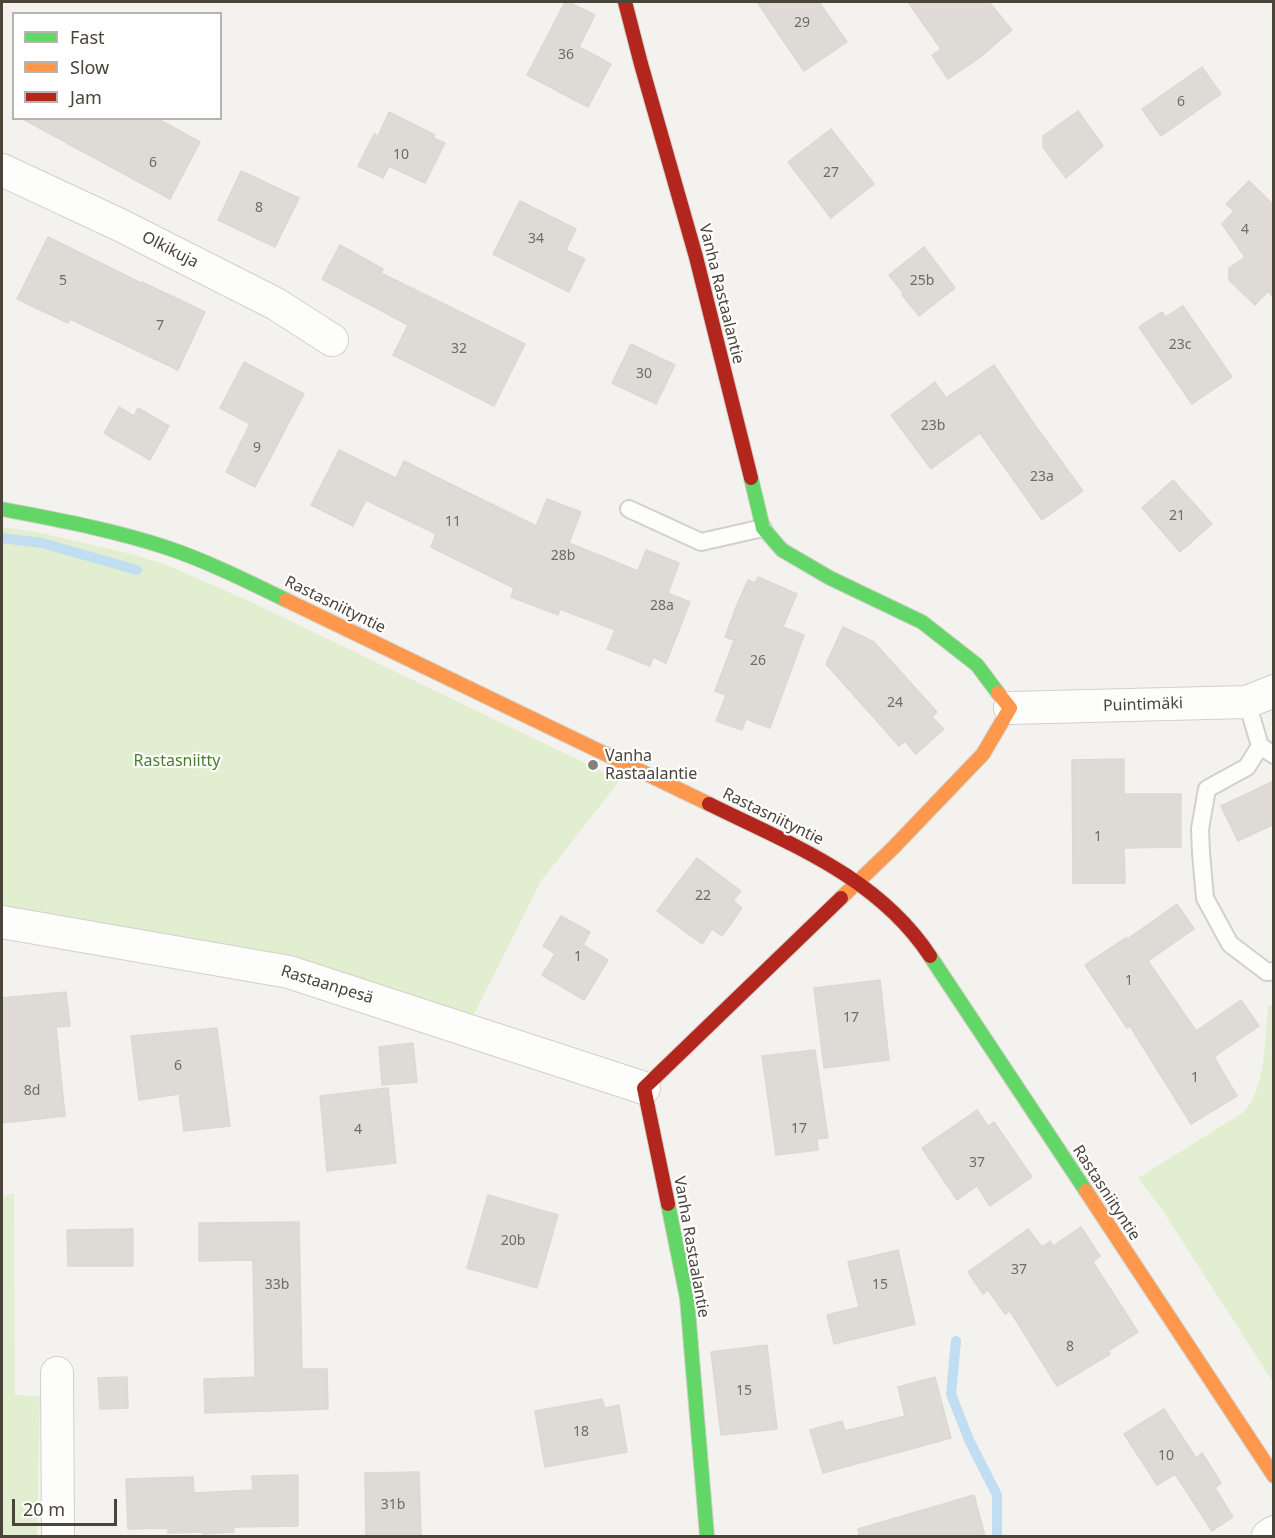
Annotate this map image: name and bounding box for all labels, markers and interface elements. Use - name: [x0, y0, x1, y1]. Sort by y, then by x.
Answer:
- legend: [12, 12, 222, 120]
- house number: 29: [794, 15, 810, 31]
- text: Fast: [70, 25, 105, 49]
- house number: 36: [558, 47, 574, 63]
- text: Slow: [70, 55, 109, 79]
- text: Jam: [70, 85, 102, 109]
- house number: 6: [1177, 94, 1185, 110]
- house number: 10: [393, 147, 409, 163]
- house number: 6: [149, 155, 157, 171]
- house number: 27: [823, 165, 839, 181]
- house number: 8: [255, 200, 263, 216]
- street label: Vanha Rastaalantie: [694, 222, 748, 366]
- house number: 4: [1241, 222, 1249, 238]
- street label: Olkikuja: [139, 228, 201, 272]
- house number: 34: [528, 231, 544, 247]
- house number: 5: [59, 273, 67, 289]
- house number: 25b: [910, 273, 934, 289]
- house number: 7: [156, 318, 164, 334]
- house number: 23c: [1169, 337, 1191, 353]
- house number: 32: [451, 341, 467, 357]
- house number: 30: [636, 366, 652, 382]
- house number: 23b: [921, 418, 945, 434]
- house number: 9: [253, 440, 261, 456]
- house number: 23a: [1030, 469, 1054, 485]
- house number: 21: [1169, 508, 1185, 524]
- house number: 11: [445, 514, 461, 530]
- house number: 28b: [551, 548, 575, 564]
- street label: Rastasniityntie: [281, 572, 389, 638]
- house number: 28a: [650, 598, 674, 614]
- house number: 26: [750, 653, 766, 669]
- street label: Puintimäki: [1103, 694, 1183, 716]
- house number: 24: [887, 695, 903, 711]
- place label: Vanha Rastaalantie: [605, 746, 697, 784]
- park label: Rastasniitty: [134, 751, 220, 771]
- marker: Vanha Rastaalantie: [586, 758, 600, 772]
- street label: Rastasniityntie: [719, 784, 827, 850]
- house number: 1: [1094, 829, 1102, 845]
- house number: 22: [695, 888, 711, 904]
- house number: 1: [574, 949, 582, 965]
- street label: Rastaanpesä: [278, 962, 376, 1008]
- house number: 1: [1125, 973, 1133, 989]
- house number: 17: [843, 1010, 859, 1026]
- house number: 6: [174, 1058, 182, 1074]
- house number: 1: [1191, 1070, 1199, 1086]
- house number: 8d: [24, 1083, 40, 1099]
- house number: 17: [791, 1121, 807, 1137]
- house number: 4: [354, 1122, 362, 1138]
- street label: Rastasniityntie: [1068, 1142, 1144, 1244]
- house number: 37: [969, 1155, 985, 1171]
- street label: Vanha Rastaalantie: [669, 1175, 713, 1319]
- house number: 20b: [501, 1233, 525, 1249]
- house number: 37: [1011, 1262, 1027, 1278]
- house number: 33b: [265, 1277, 289, 1293]
- house number: 15: [872, 1277, 888, 1293]
- house number: 8: [1066, 1339, 1074, 1355]
- house number: 15: [736, 1383, 752, 1399]
- house number: 18: [573, 1424, 589, 1440]
- house number: 10: [1158, 1448, 1174, 1464]
- scale bar: [15, 1487, 120, 1525]
- text: 20 m: [23, 1497, 65, 1521]
- house number: 31b: [381, 1497, 405, 1513]

